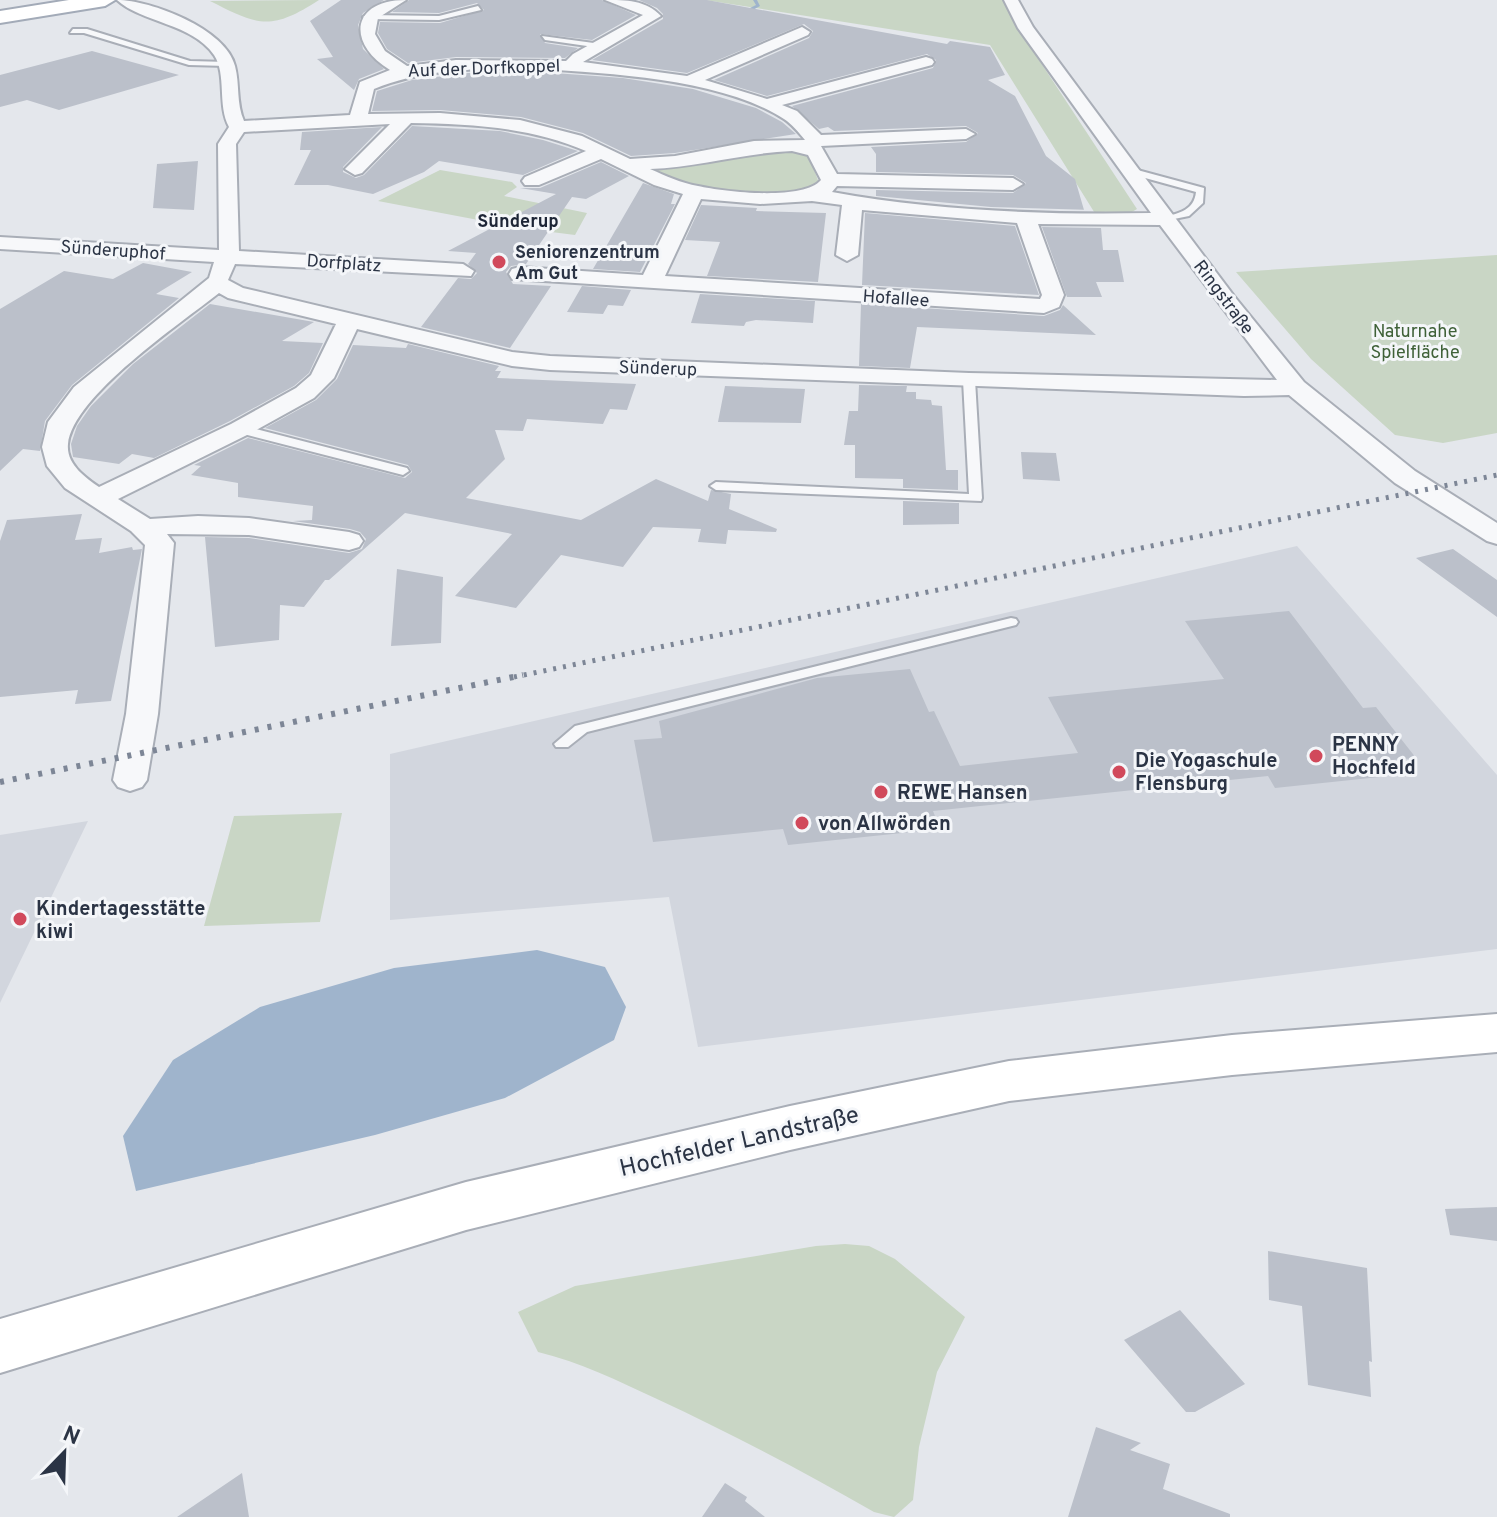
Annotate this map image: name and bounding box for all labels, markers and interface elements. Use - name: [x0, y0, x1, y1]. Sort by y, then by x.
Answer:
- street label: Auf der Dorfkoppel: [407, 55, 561, 84]
- district label: Sünderup: [477, 211, 559, 234]
- street label: Sünderuphof: [60, 236, 166, 267]
- place label: Seniorenzentrum Am Gut: [515, 242, 660, 286]
- street label: Dorfplatz: [306, 250, 382, 279]
- marker: Seniorenzentrum Am Gut: [490, 253, 508, 271]
- street label: Ringstraße: [1187, 256, 1258, 340]
- street label: Hofallee: [862, 286, 930, 313]
- park label: Naturnahe Spielfläche: [1370, 321, 1460, 365]
- street label: Sünderup: [618, 357, 698, 382]
- place label: PENNY Hochfeld: [1332, 733, 1416, 782]
- marker: PENNY Hochfeld: [1307, 747, 1325, 765]
- place label: Die Yogaschule Flensburg: [1135, 749, 1277, 798]
- marker: Die Yogaschule Flensburg: [1110, 763, 1128, 781]
- place label: REWE Hansen: [897, 781, 1028, 807]
- marker: REWE Hansen: [872, 783, 890, 801]
- place label: von Allwörden: [818, 812, 951, 838]
- marker: von Allwörden: [793, 814, 811, 832]
- place label: Kindertagesstätte kiwi: [36, 897, 205, 946]
- marker: Kindertagesstätte kiwi: [11, 910, 29, 928]
- street label: Hochfelder Landstraße: [617, 1101, 862, 1185]
- north arrow: [24, 1413, 104, 1493]
- text: N: [58, 1421, 83, 1452]

